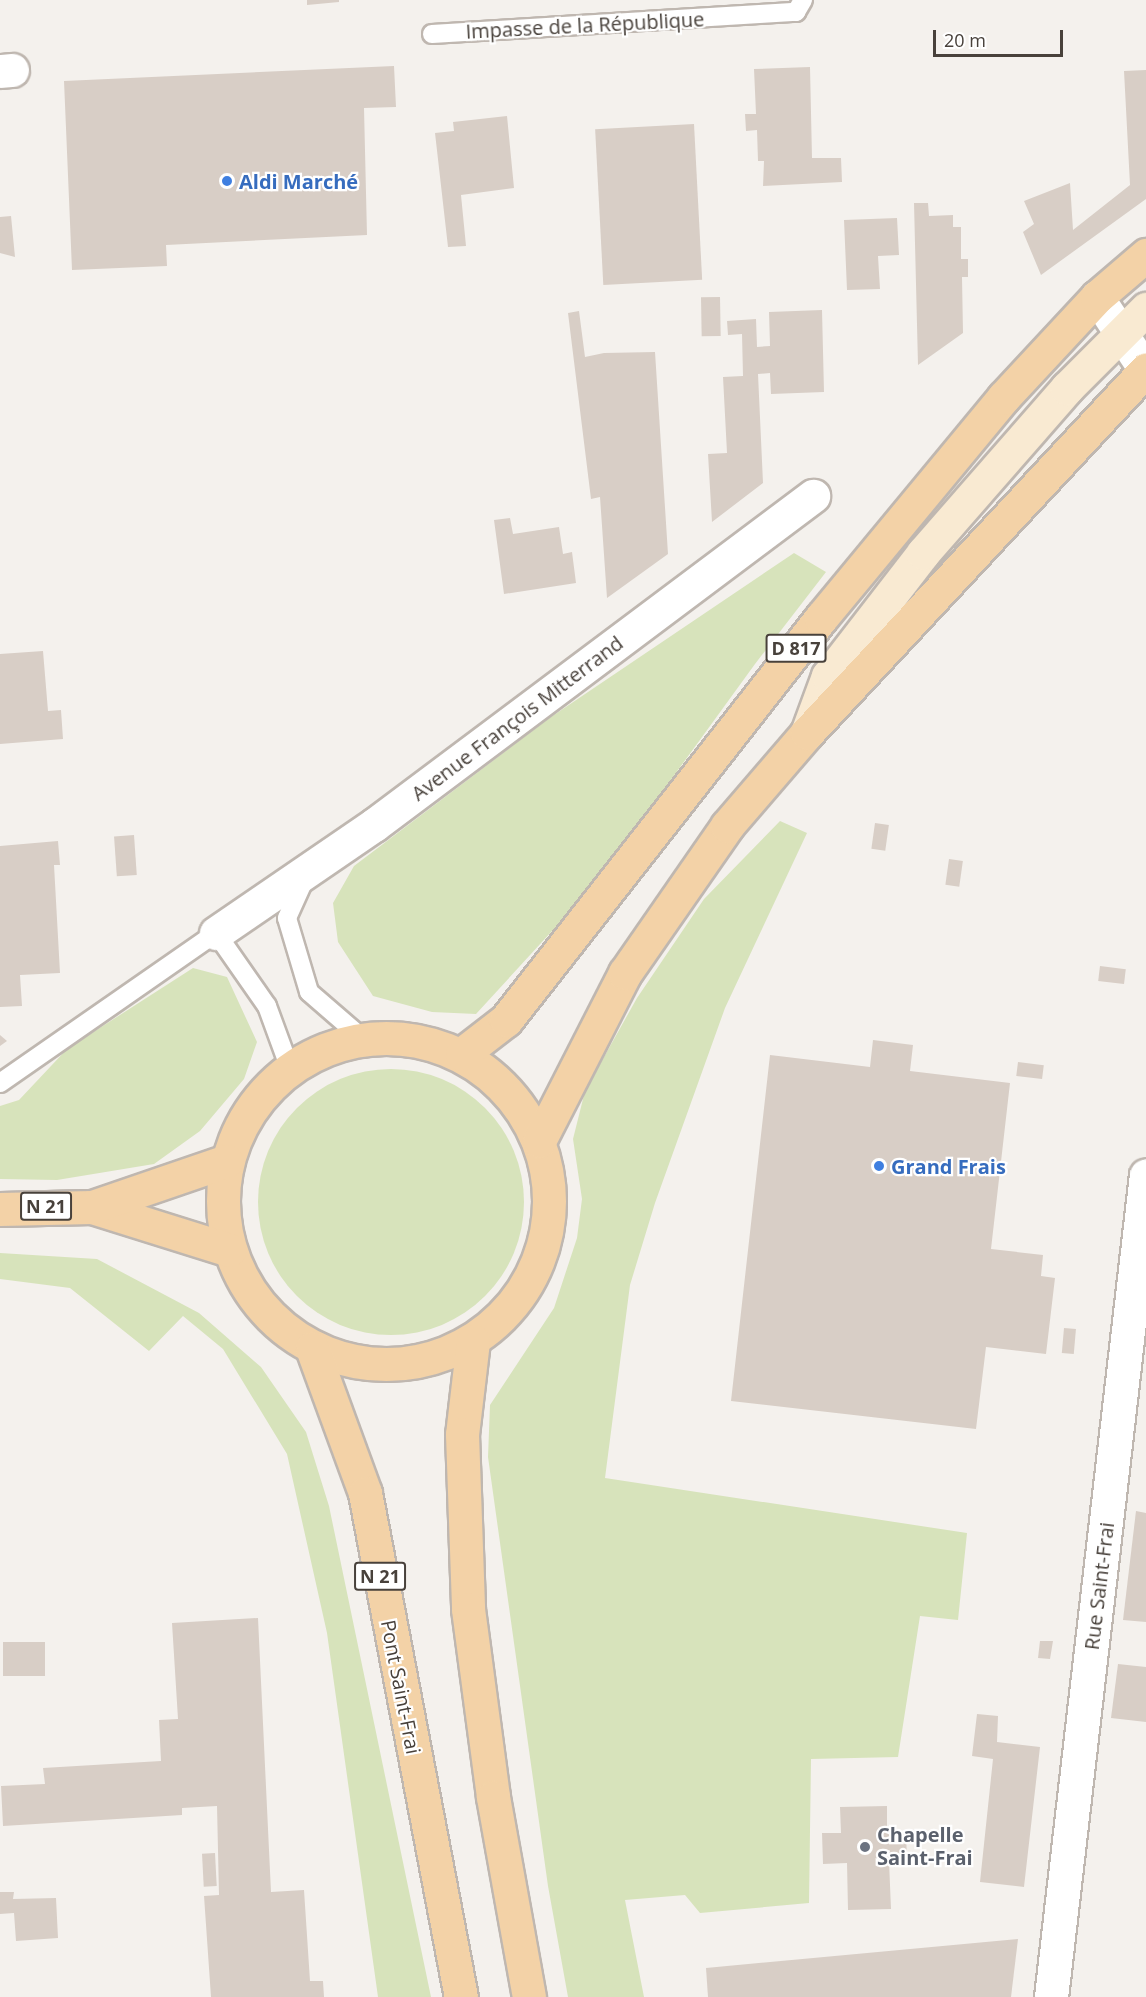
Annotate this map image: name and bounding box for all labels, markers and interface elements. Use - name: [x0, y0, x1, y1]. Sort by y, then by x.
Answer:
- street label: Impasse de la République: [465, 7, 705, 43]
- scale bar: [936, 18, 1066, 56]
- text: 20 m: [944, 28, 986, 52]
- place label: Aldi Marché: [239, 169, 358, 193]
- marker: Aldi Marché: [220, 174, 234, 188]
- street label: Avenue François Mitterrand: [407, 631, 627, 805]
- road number: D 817: [764, 633, 828, 663]
- place label: Grand Frais: [891, 1154, 1006, 1178]
- marker: Grand Frais: [872, 1159, 886, 1173]
- road number: N 21: [19, 1191, 73, 1221]
- street label: Rue Saint-Frai: [1079, 1521, 1119, 1651]
- road number: N 21: [353, 1561, 407, 1591]
- street label: Pont Saint-Frai: [376, 1618, 426, 1756]
- place label: Chapelle Saint-Frai: [877, 1823, 973, 1870]
- marker: Chapelle Saint-Frai: [858, 1840, 872, 1854]

